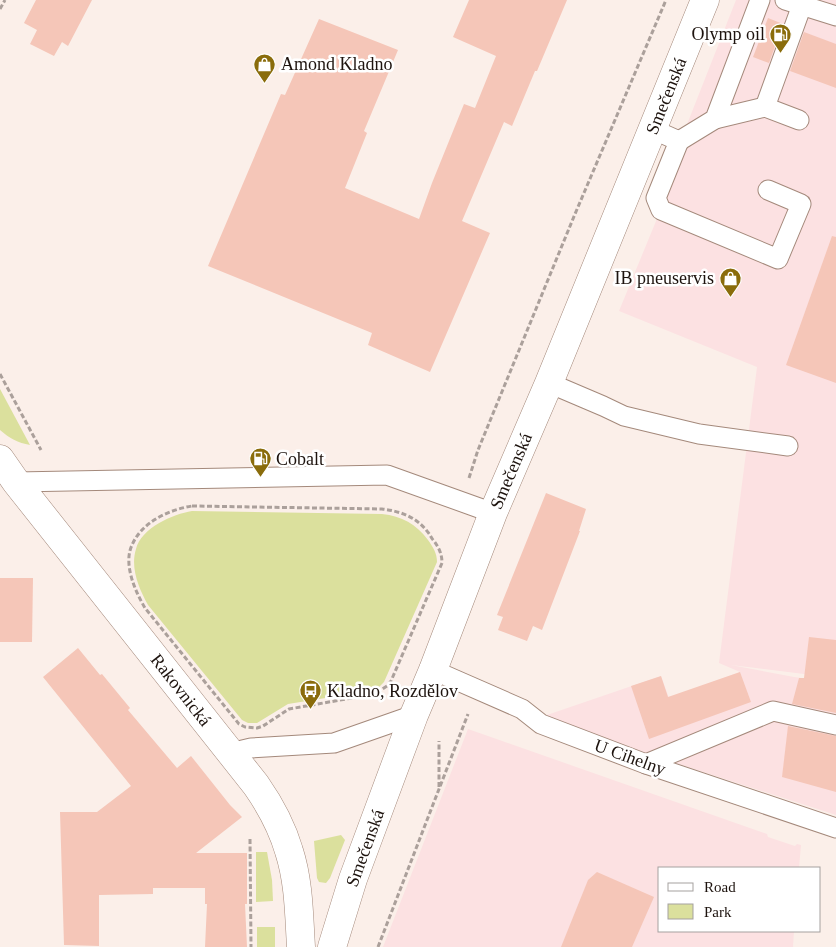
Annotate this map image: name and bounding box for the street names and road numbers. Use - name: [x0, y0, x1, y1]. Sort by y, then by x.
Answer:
- street label: Smečenská: [642, 55, 690, 137]
- street label: Smečenská: [486, 430, 536, 512]
- street label: Rakovnická: [147, 650, 215, 730]
- street label: U Cihelny: [592, 735, 668, 779]
- street label: Smečenská: [342, 807, 388, 889]

